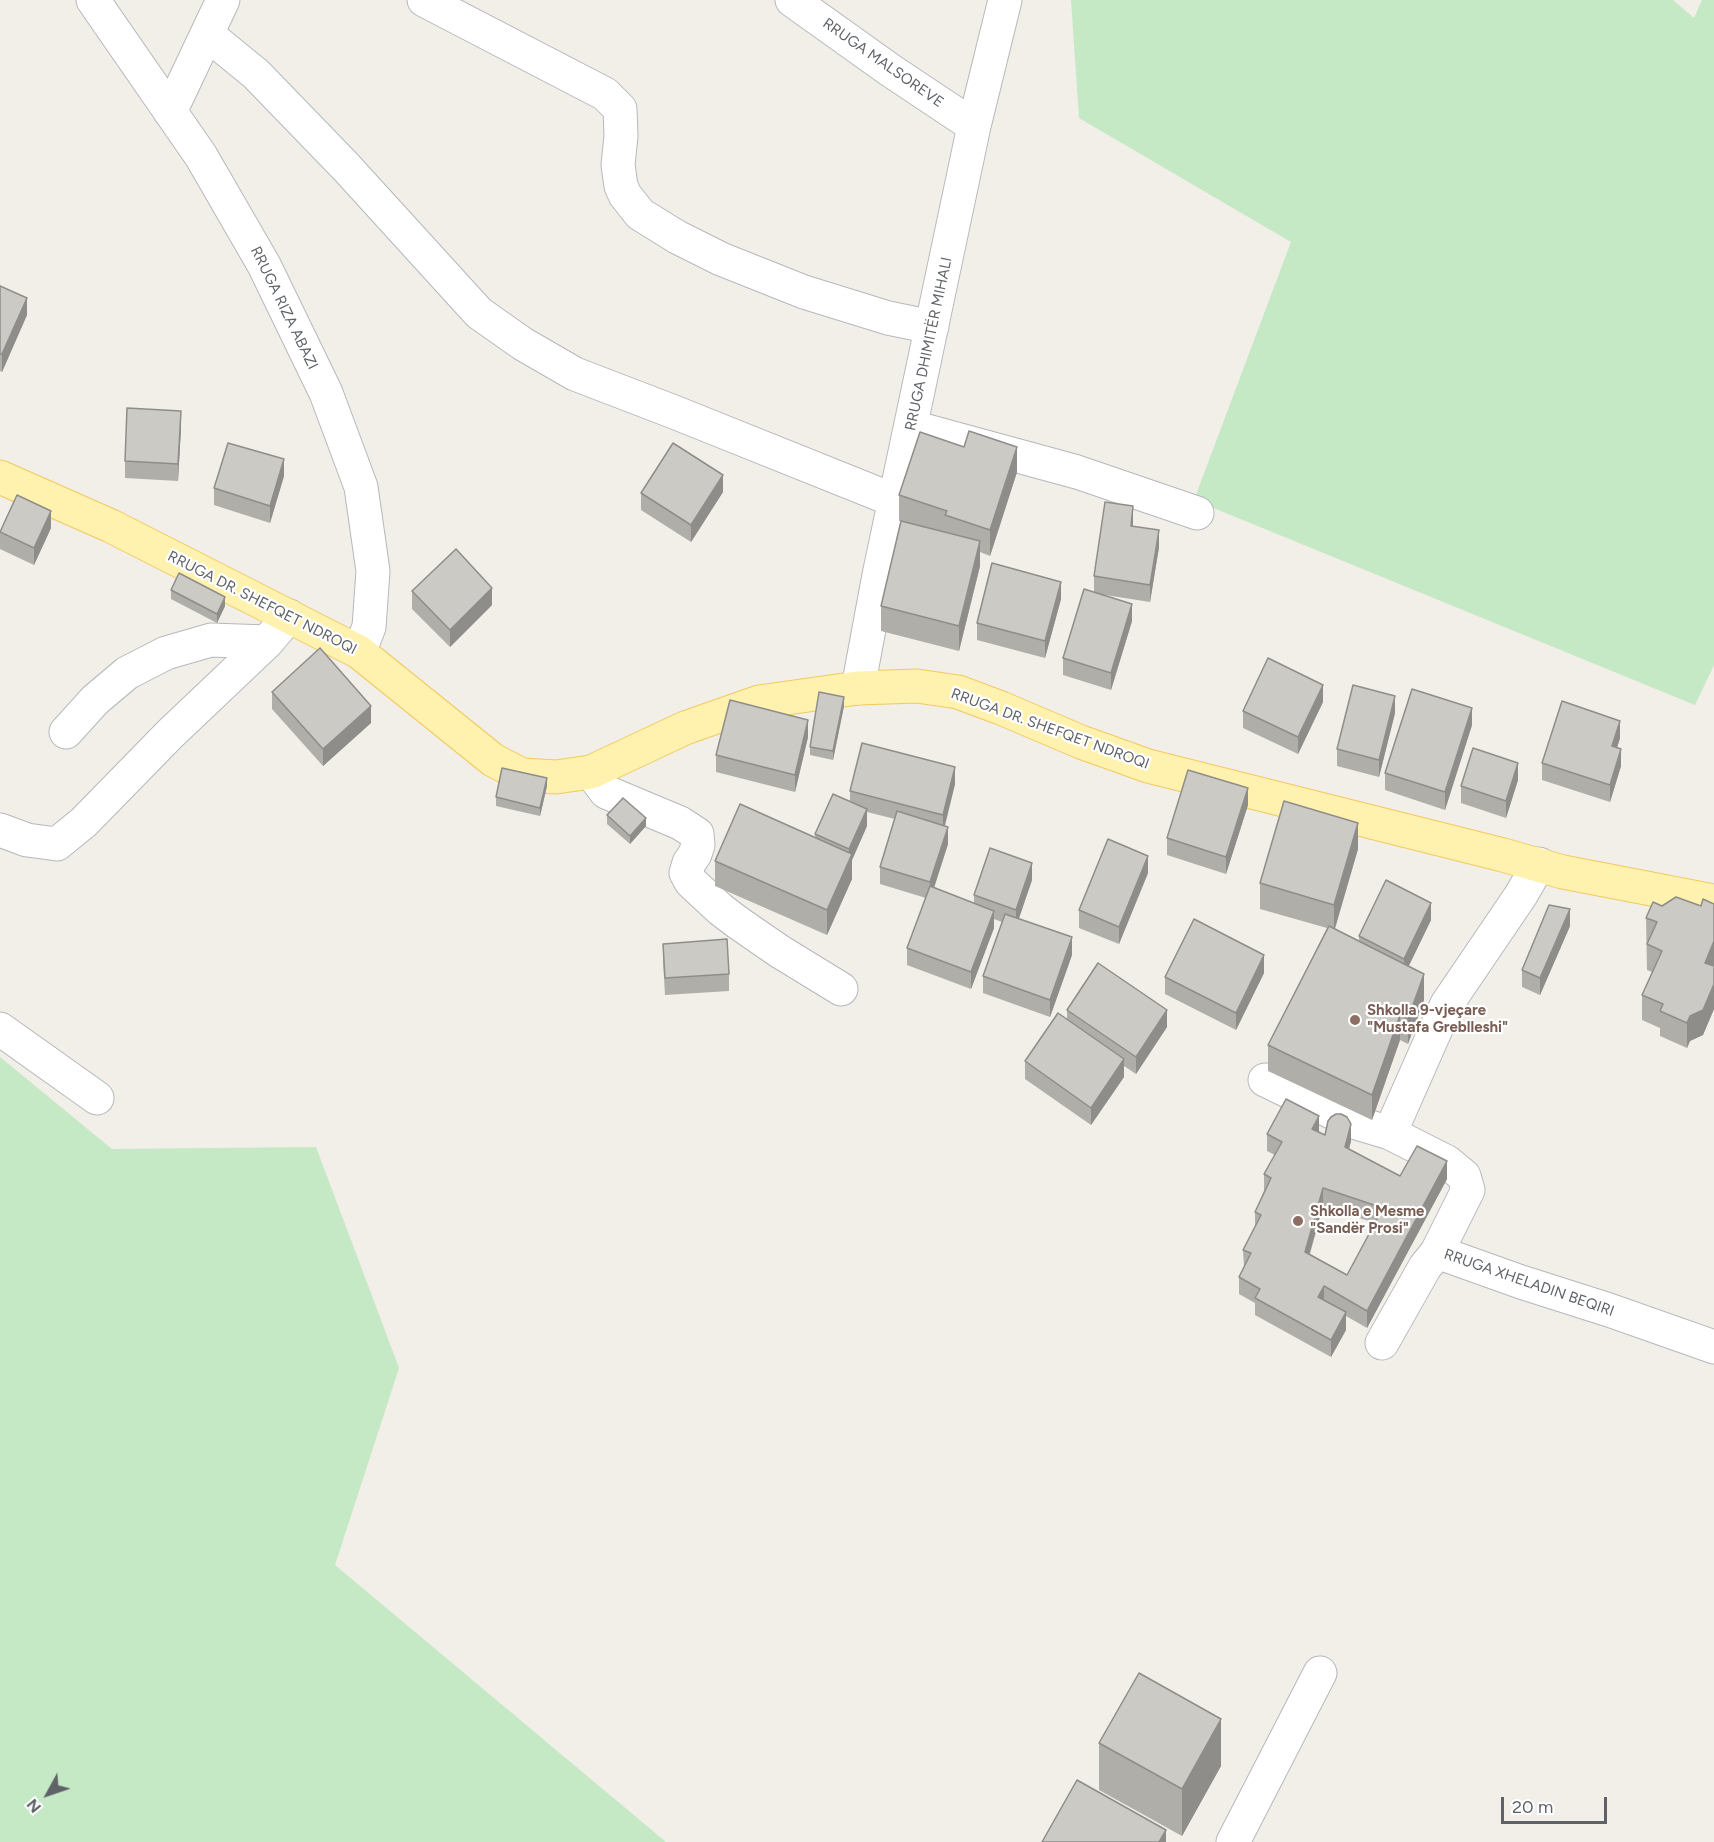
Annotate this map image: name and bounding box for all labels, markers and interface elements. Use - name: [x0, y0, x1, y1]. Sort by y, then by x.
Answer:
- street label: RRUGA MALSOREVE: [819, 14, 947, 112]
- street label: RRUGA RIZA ABAZI: [246, 244, 322, 372]
- street label: RRUGA DHIMITËR MIHALI: [902, 255, 956, 433]
- street label: RRUGA DR. SHEFQET NDROQI: [164, 547, 360, 659]
- street label: RRUGA DR. SHEFQET NDROQI: [948, 685, 1152, 773]
- place label: Shkolla 9-vjeçare "Mustafa Greblleshi": [1367, 1002, 1508, 1037]
- marker: Shkolla 9-vjeçare "Mustafa Greblleshi": [1348, 1013, 1362, 1027]
- place label: Shkolla e Mesme "Sandër Prosi": [1310, 1203, 1424, 1238]
- marker: Shkolla e Mesme "Sandër Prosi": [1291, 1214, 1305, 1228]
- street label: RRUGA XHELADIN BEQIRI: [1442, 1245, 1616, 1321]
- north arrow: [18, 1764, 78, 1824]
- scale bar: [1504, 1785, 1610, 1823]
- text: N: [23, 1795, 45, 1817]
- text: 20 m: [1512, 1796, 1553, 1818]

